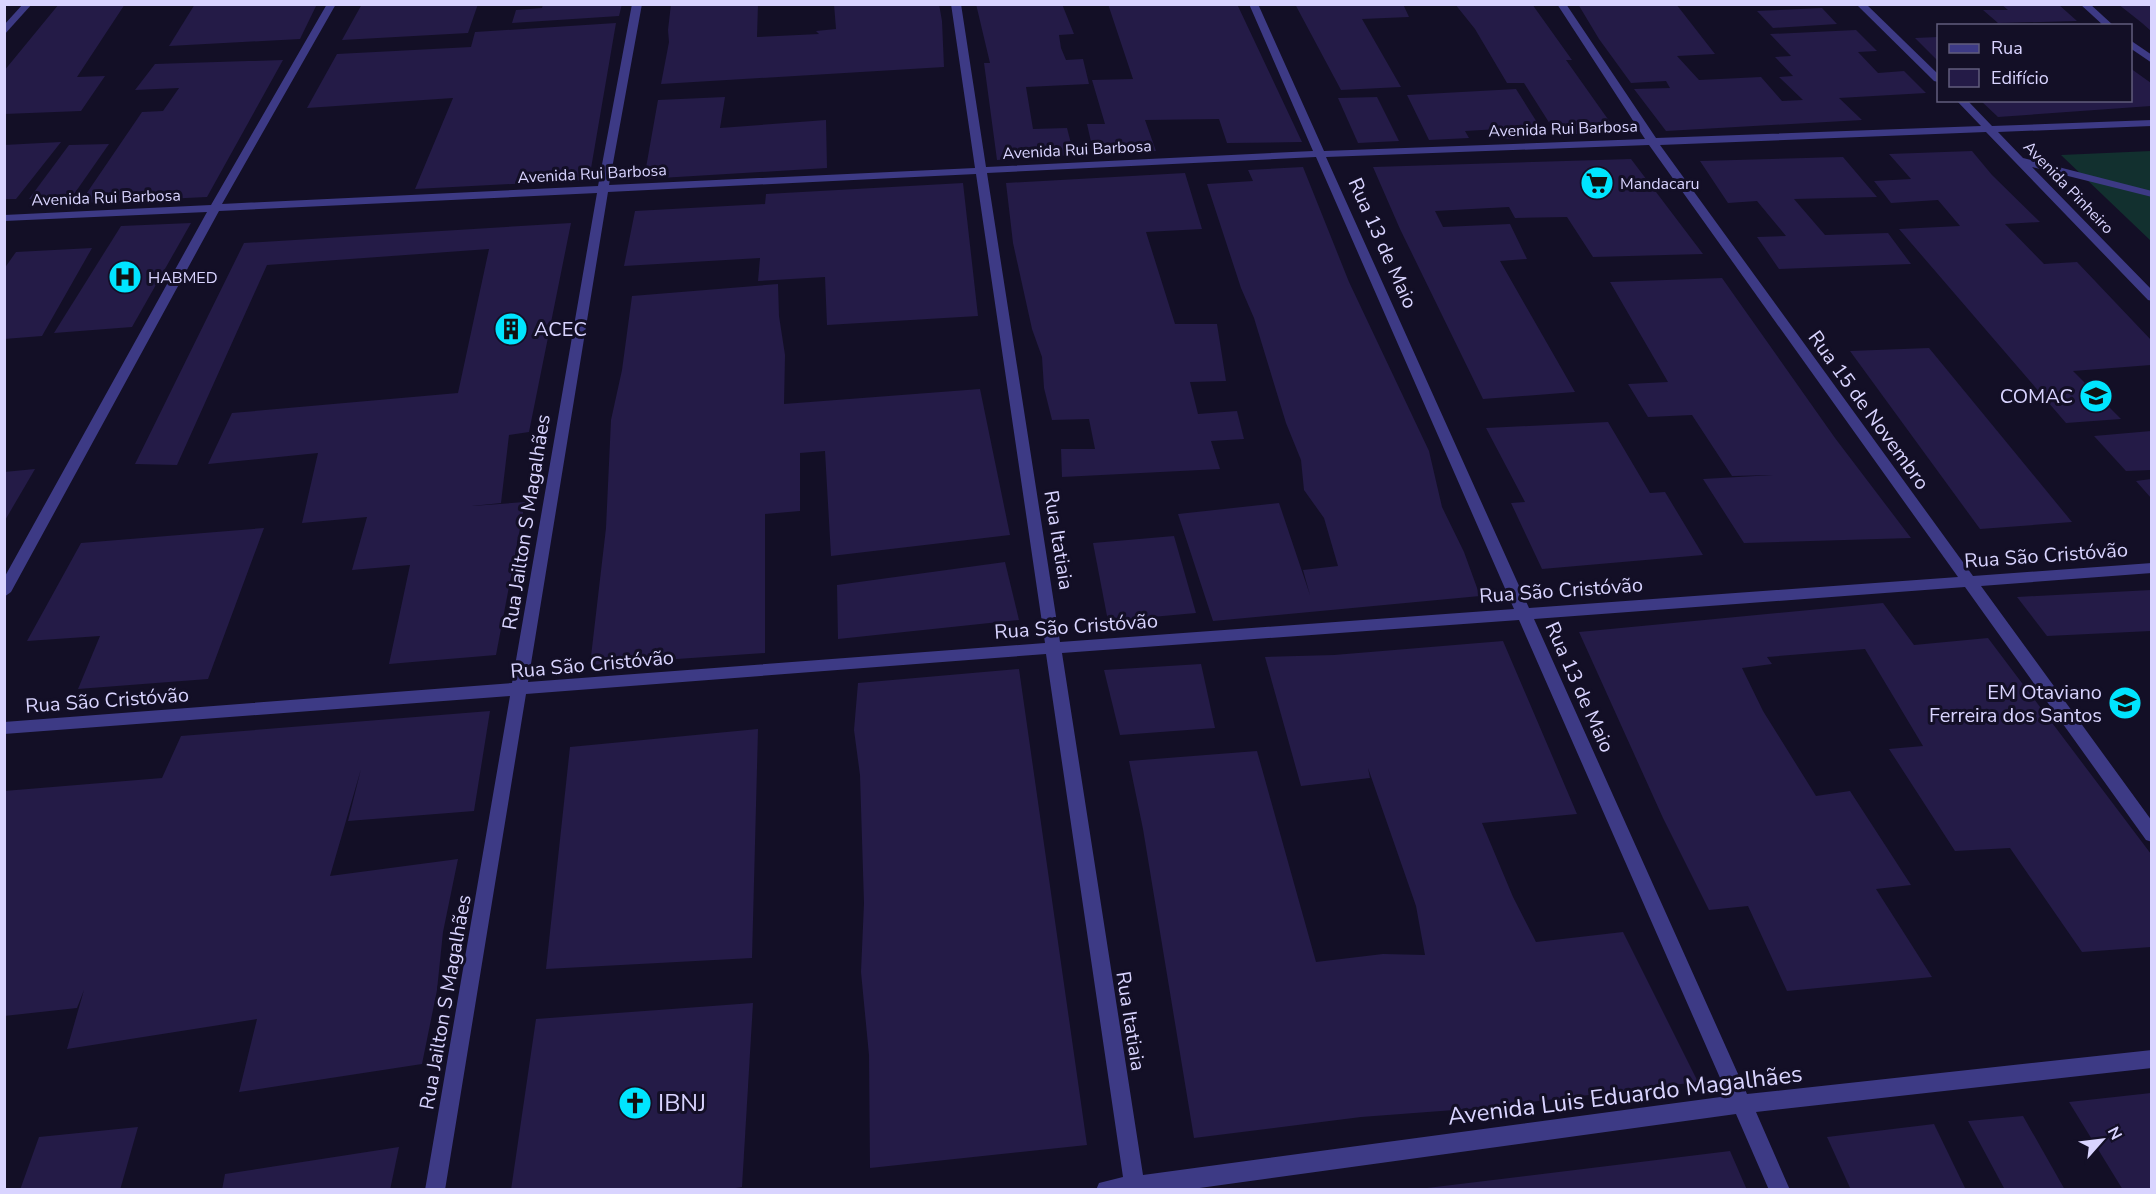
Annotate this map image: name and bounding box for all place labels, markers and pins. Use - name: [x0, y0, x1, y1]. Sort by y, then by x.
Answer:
- supermarket icon: Mandacaru: [1579, 165, 1615, 201]
- place label: Mandacaru: [1620, 173, 1700, 195]
- hospital icon: HABMED: [107, 259, 143, 295]
- place label: HABMED: [148, 267, 218, 289]
- building icon: ACEC: [493, 311, 529, 347]
- place label: ACEC: [534, 316, 587, 343]
- school or university icon: COMAC: [2078, 378, 2114, 414]
- place label: COMAC: [2000, 383, 2073, 410]
- place label: EM Otaviano Ferreira dos Santos: [1929, 679, 2102, 729]
- school or university icon: EM Otaviano Ferreira dos Santos: [2107, 685, 2143, 721]
- church icon: IBNJ: [617, 1085, 653, 1121]
- place label: IBNJ: [658, 1087, 706, 1119]

